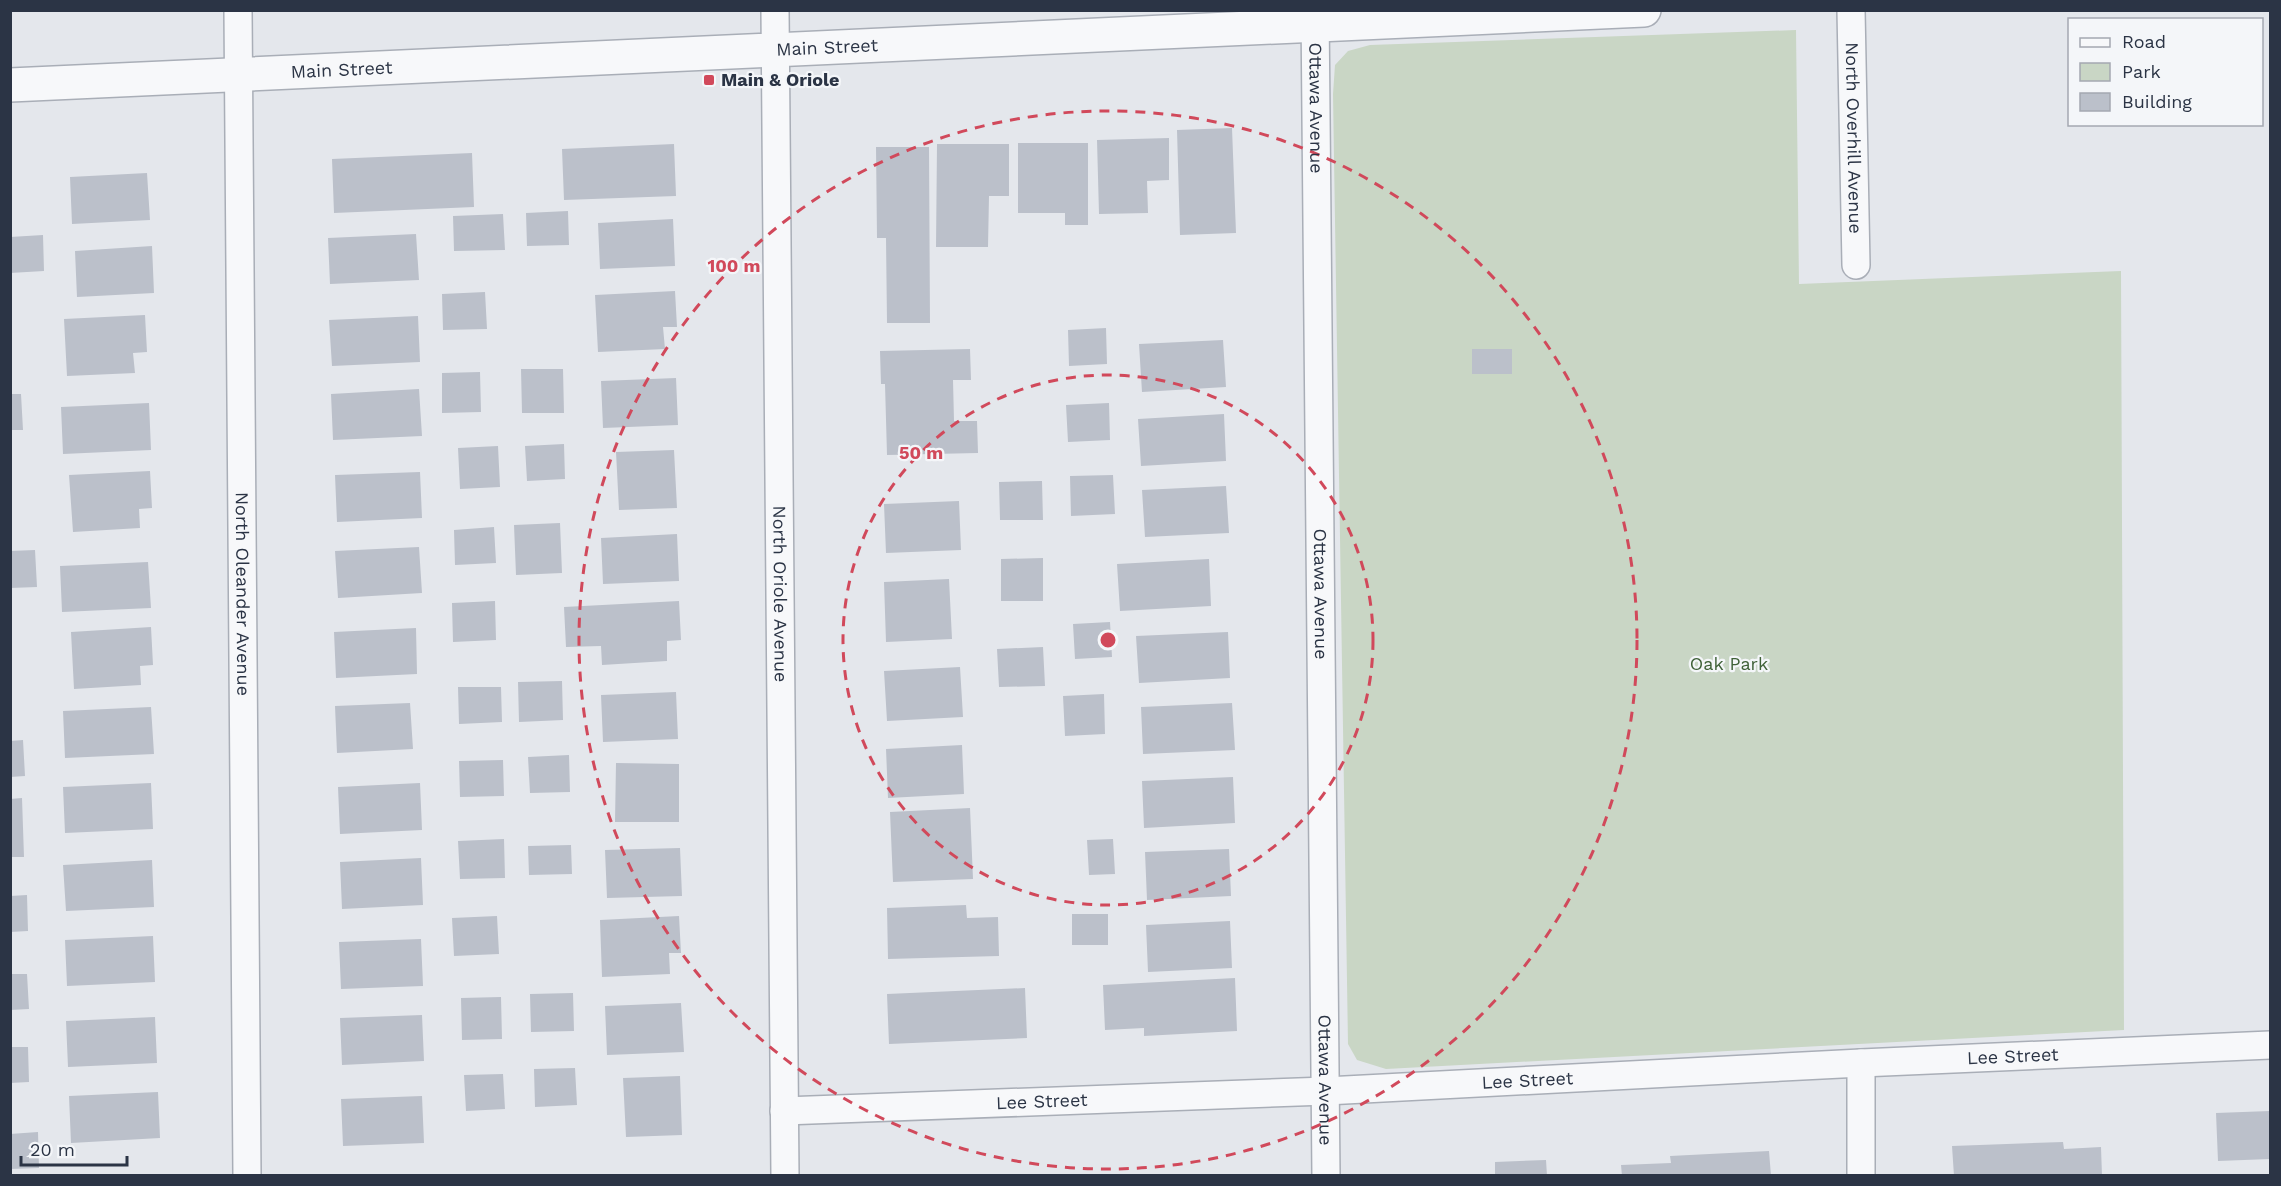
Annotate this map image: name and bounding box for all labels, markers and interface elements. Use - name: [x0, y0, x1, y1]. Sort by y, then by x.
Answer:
- legend: [2068, 18, 2263, 126]
- text: Road: [2122, 31, 2166, 52]
- street label: Main Street: [776, 34, 879, 60]
- street label: Ottawa Avenue: [1305, 42, 1328, 174]
- street label: North Overhill Avenue: [1842, 42, 1866, 234]
- street label: Main Street: [290, 56, 393, 82]
- text: Park: [2122, 61, 2161, 82]
- place label: Main & Oriole: [721, 69, 839, 90]
- marker: Main & Oriole: [702, 73, 716, 87]
- text: Building: [2122, 91, 2192, 112]
- text: 100 m: [707, 255, 761, 276]
- text: 50 m: [899, 442, 943, 463]
- street label: North Oleander Avenue: [232, 492, 254, 696]
- street label: North Oriole Avenue: [769, 505, 792, 683]
- street label: Ottawa Avenue: [1310, 528, 1332, 660]
- centre of rings: [1098, 630, 1118, 650]
- park label: Oak Park: [1690, 653, 1768, 674]
- street label: Ottawa Avenue: [1314, 1014, 1337, 1146]
- street label: Lee Street: [1966, 1043, 2059, 1068]
- street label: Lee Street: [1481, 1067, 1574, 1093]
- street label: Lee Street: [996, 1089, 1088, 1113]
- scale bar: [21, 1129, 128, 1167]
- text: 20 m: [30, 1139, 75, 1160]

